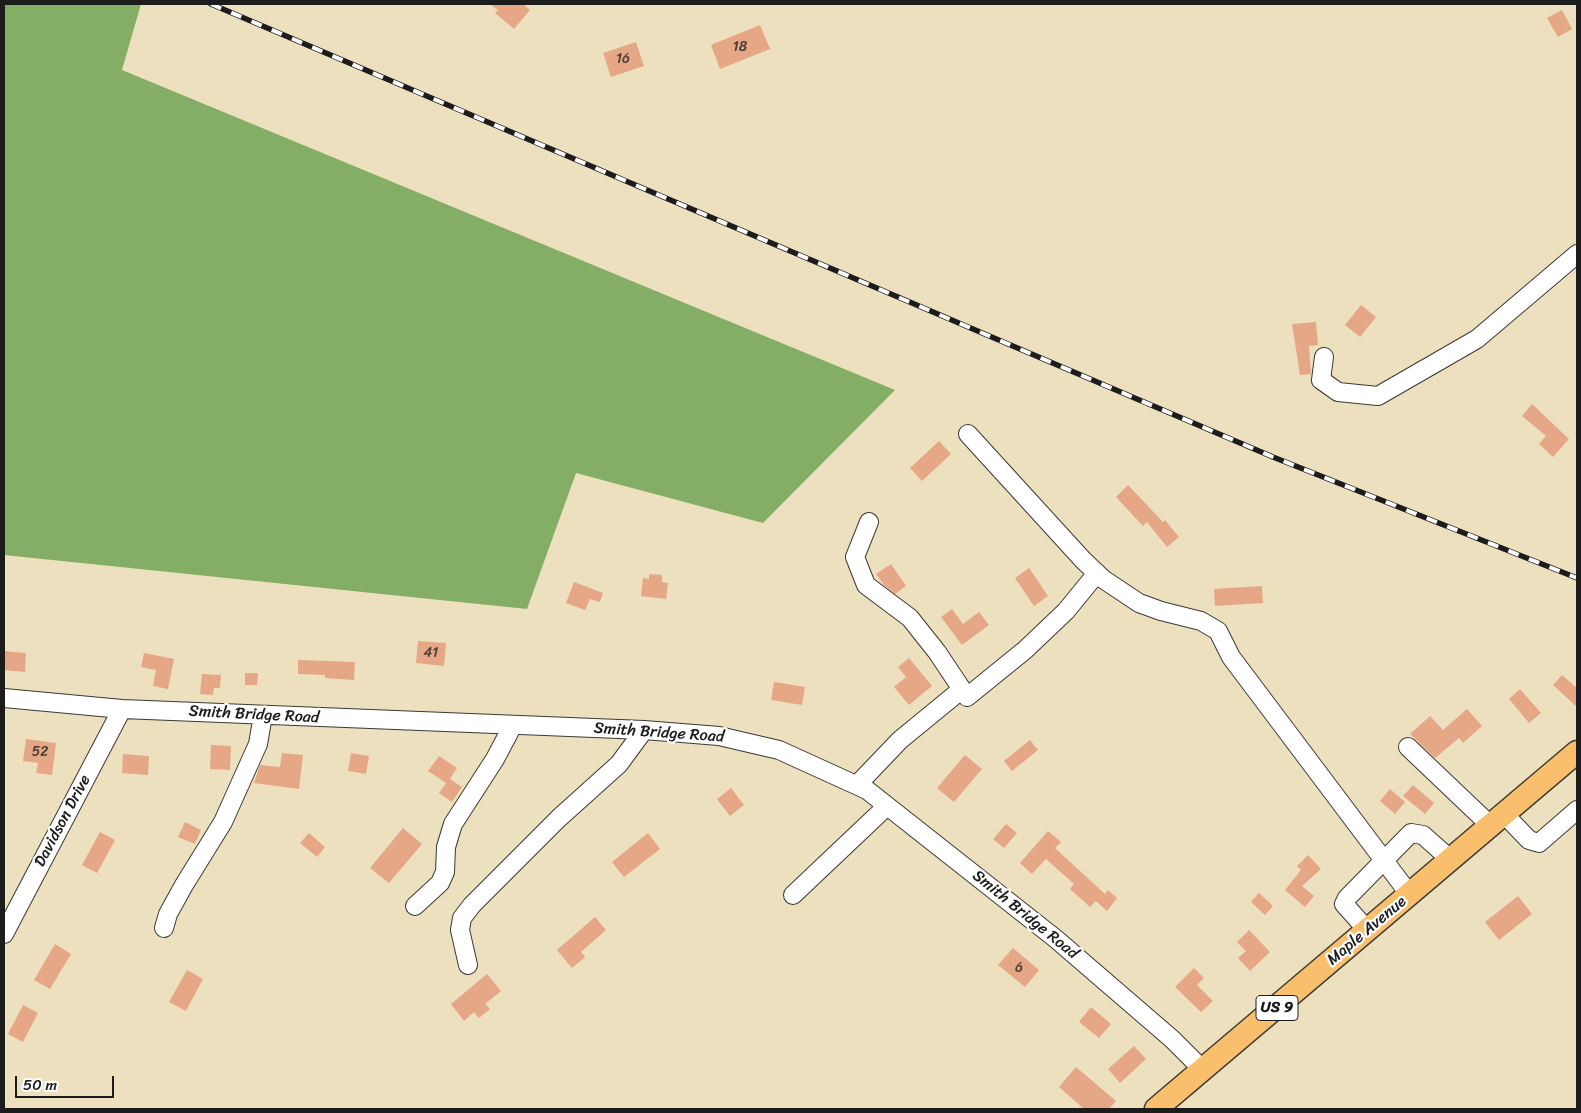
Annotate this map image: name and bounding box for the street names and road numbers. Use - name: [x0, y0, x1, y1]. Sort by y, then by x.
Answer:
- street label: Smith Bridge Road: [188, 702, 320, 728]
- street label: Smith Bridge Road: [593, 719, 725, 747]
- street label: Davidson Drive: [31, 772, 95, 870]
- street label: Smith Bridge Road: [968, 866, 1082, 964]
- street label: Maple Avenue: [1323, 892, 1411, 970]
- road number: US 9: [1256, 996, 1298, 1020]

